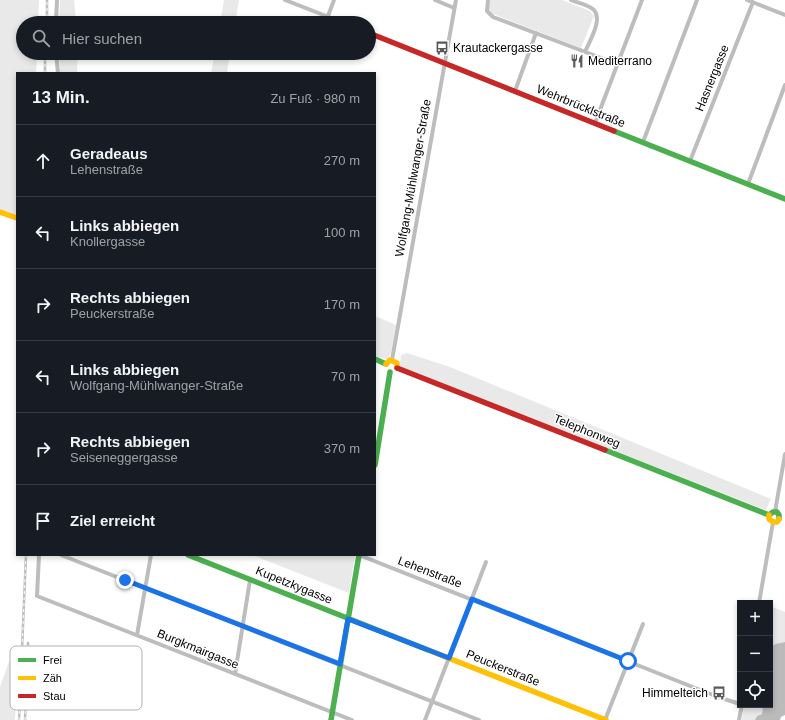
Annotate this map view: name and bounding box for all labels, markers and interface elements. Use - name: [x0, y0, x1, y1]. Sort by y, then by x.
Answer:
- search box: [16, 16, 376, 60]
- icon: search: [30, 27, 52, 49]
- text: Hier suchen: [62, 30, 142, 47]
- bus stop icon: Krautackergasse: [434, 40, 450, 56]
- place label: Krautackergasse: [453, 41, 543, 55]
- street label: Hasnergasse: [692, 42, 732, 113]
- restaurant icon: Mediterrano: [569, 53, 585, 69]
- place label: Mediterrano: [588, 54, 652, 68]
- street label: Wehrbrücklstraße: [535, 82, 628, 130]
- text: 13 Min.: [32, 88, 90, 107]
- text: Zu Fuß · 980 m: [270, 91, 360, 106]
- street label: Wolfgang-Mühlwanger-Straße: [392, 98, 434, 258]
- text: Geradeaus: [70, 145, 148, 162]
- icon: ahead: [32, 150, 54, 172]
- text: 270 m: [324, 153, 360, 168]
- text: Lehenstraße: [70, 162, 143, 177]
- text: Links abbiegen: [70, 217, 179, 234]
- icon: left: [32, 222, 54, 244]
- text: 100 m: [324, 225, 360, 240]
- text: Knollergasse: [70, 234, 145, 249]
- text: Rechts abbiegen: [70, 289, 190, 306]
- icon: right: [32, 294, 54, 316]
- text: 170 m: [324, 297, 360, 312]
- text: Peuckerstraße: [70, 306, 155, 321]
- text: Links abbiegen: [70, 361, 179, 378]
- icon: left: [32, 366, 54, 388]
- text: 70 m: [331, 369, 360, 384]
- text: Wolfgang-Mühlwanger-Straße: [70, 378, 243, 393]
- street label: Telephonweg: [552, 411, 622, 451]
- text: Rechts abbiegen: [70, 433, 190, 450]
- icon: right: [32, 438, 54, 460]
- text: 370 m: [324, 441, 360, 456]
- text: Seiseneggergasse: [70, 450, 178, 465]
- icon: arrive: [32, 510, 54, 532]
- text: Ziel erreicht: [70, 512, 155, 529]
- street label: Lehenstraße: [396, 553, 464, 591]
- street label: Kupetzkygasse: [254, 563, 335, 607]
- route end: [116, 571, 134, 589]
- map controls: [737, 600, 773, 708]
- button: +: [737, 600, 773, 636]
- street label: Burgkmairgasse: [155, 626, 241, 672]
- button: −: [737, 636, 773, 672]
- legend: [10, 646, 142, 710]
- street label: Peuckerstraße: [464, 647, 542, 689]
- route start: [619, 652, 637, 670]
- text: Frei: [43, 654, 62, 666]
- text: Zäh: [43, 672, 62, 684]
- button: locate: [737, 672, 773, 708]
- bus stop icon: Himmelteich: [711, 685, 727, 701]
- place label: Himmelteich: [642, 686, 708, 700]
- text: Stau: [43, 690, 66, 702]

